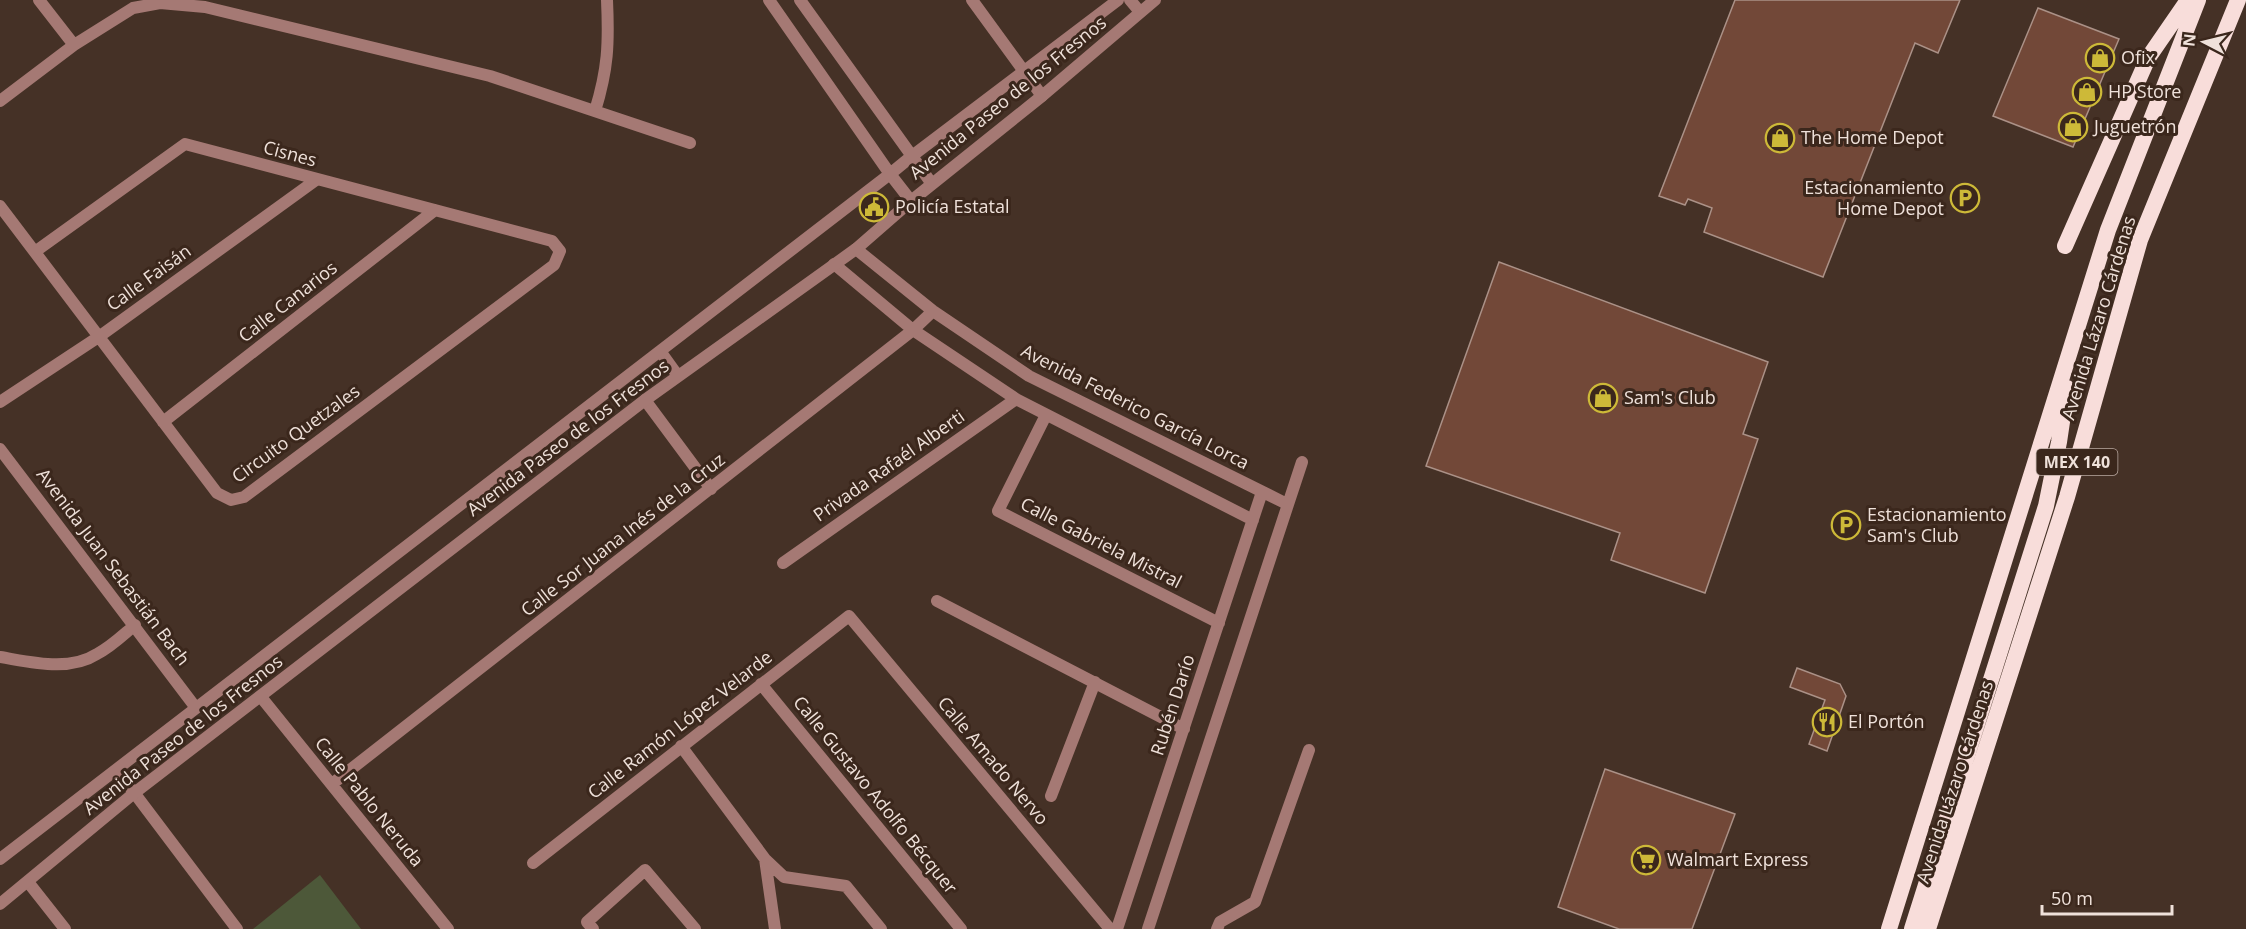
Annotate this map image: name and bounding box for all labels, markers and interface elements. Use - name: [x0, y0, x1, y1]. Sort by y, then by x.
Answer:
- street label: Avenida Paseo de los Fresnos: [904, 10, 1111, 184]
- north arrow: [2174, 12, 2234, 72]
- text: N: [2177, 32, 2201, 48]
- shop icon: Ofix: [2084, 42, 2116, 74]
- place label: Ofix: [2121, 45, 2156, 69]
- shop icon: HP Store: [2071, 76, 2103, 108]
- place label: HP Store: [2108, 79, 2181, 103]
- shop icon: Juguetrón: [2057, 111, 2089, 143]
- place label: Juguetrón: [2092, 114, 2176, 138]
- shop icon: The Home Depot: [1764, 122, 1796, 154]
- place label: The Home Depot: [1801, 125, 1944, 149]
- street label: Cisnes: [261, 134, 320, 172]
- place label: Estacionamiento Home Depot: [1804, 175, 1944, 220]
- parking icon: Estacionamiento Home Depot: [1949, 182, 1981, 214]
- public building icon: Policía Estatal: [858, 191, 890, 223]
- place label: Policía Estatal: [895, 194, 1010, 218]
- street label: Avenida Lázaro Cárdenas: [2056, 213, 2140, 423]
- street label: Calle Faisán: [101, 238, 195, 316]
- street label: Calle Canarios: [233, 255, 342, 347]
- street label: Avenida Federico García Lorca: [1017, 338, 1254, 474]
- street label: Avenida Paseo de los Fresnos: [462, 353, 673, 521]
- street label: Circuito Quetzales: [227, 379, 364, 488]
- shop icon: Sam's Club: [1587, 382, 1619, 414]
- place label: Sam's Club: [1624, 385, 1716, 409]
- street label: Privada Rafaél Alberti: [808, 404, 969, 526]
- street label: Calle Sor Juana Inés de la Cruz: [516, 447, 729, 621]
- road number: MEX 140: [2036, 449, 2118, 475]
- street label: Avenida Juan Sebastián Bach: [32, 463, 196, 670]
- street label: Calle Gabriela Mistral: [1017, 491, 1186, 593]
- place label: Estacionamiento Sam's Club: [1867, 502, 2007, 547]
- parking icon: Estacionamiento Sam's Club: [1830, 509, 1862, 541]
- street label: Calle Ramón López Velarde: [582, 645, 777, 804]
- street label: Avenida Paseo de los Fresnos: [78, 649, 287, 820]
- street label: Rubén Darío: [1144, 651, 1200, 758]
- street label: Avenida Lázaro Cárdenas: [1910, 677, 1998, 886]
- street label: Calle Gustavo Adolfo Bécquer: [788, 690, 964, 899]
- street label: Calle Amado Nervo: [933, 691, 1055, 830]
- restaurant icon: El Portón: [1811, 706, 1843, 738]
- place label: El Portón: [1848, 709, 1925, 733]
- street label: Calle Pablo Neruda: [310, 732, 430, 871]
- supermarket icon: Walmart Express: [1630, 844, 1662, 876]
- place label: Walmart Express: [1667, 847, 1808, 871]
- scale bar: [2042, 878, 2172, 916]
- text: 50 m: [2051, 886, 2093, 910]

